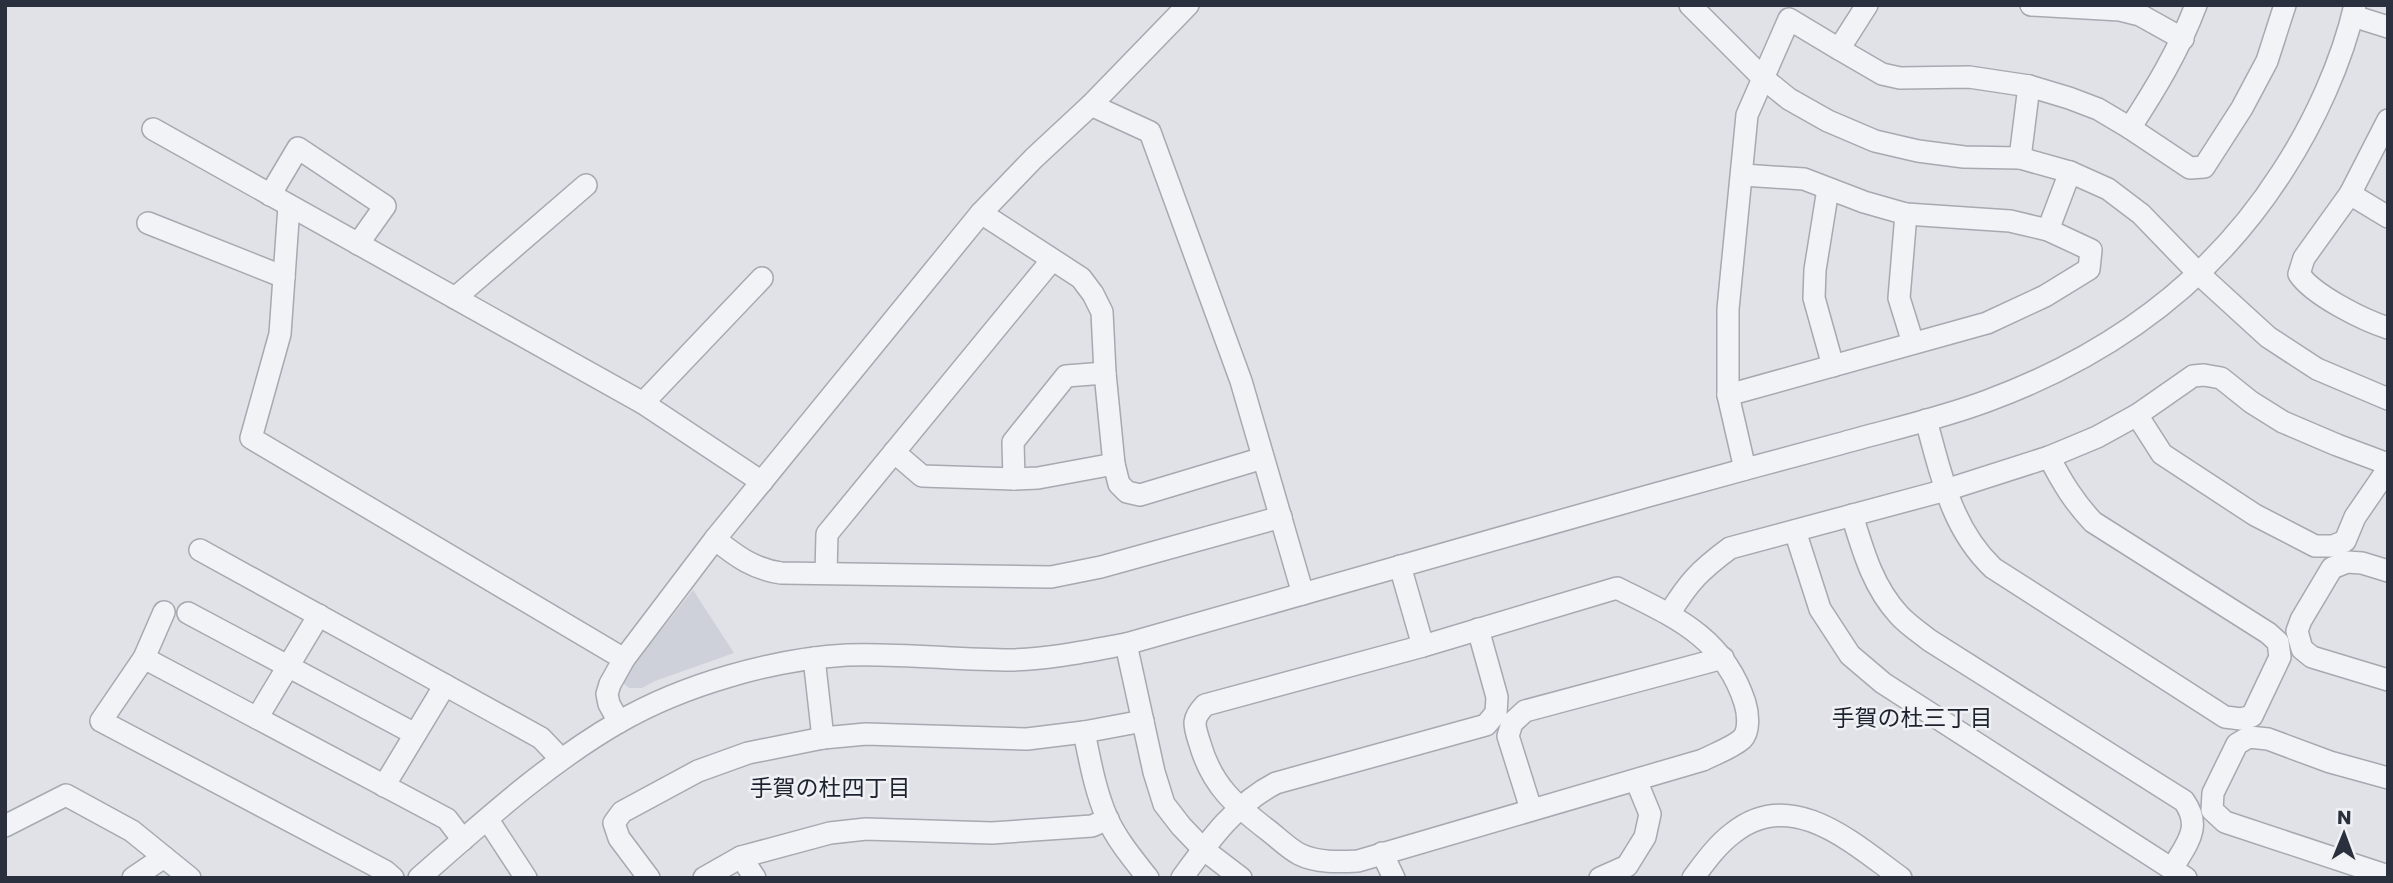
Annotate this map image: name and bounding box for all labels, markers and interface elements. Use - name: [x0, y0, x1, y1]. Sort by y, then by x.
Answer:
- district label: 手賀の杜三丁目: [1832, 702, 1993, 734]
- district label: 手賀の杜四丁目: [750, 772, 911, 804]
- north arrow: [2309, 799, 2379, 869]
- text: N: [2337, 804, 2352, 831]

